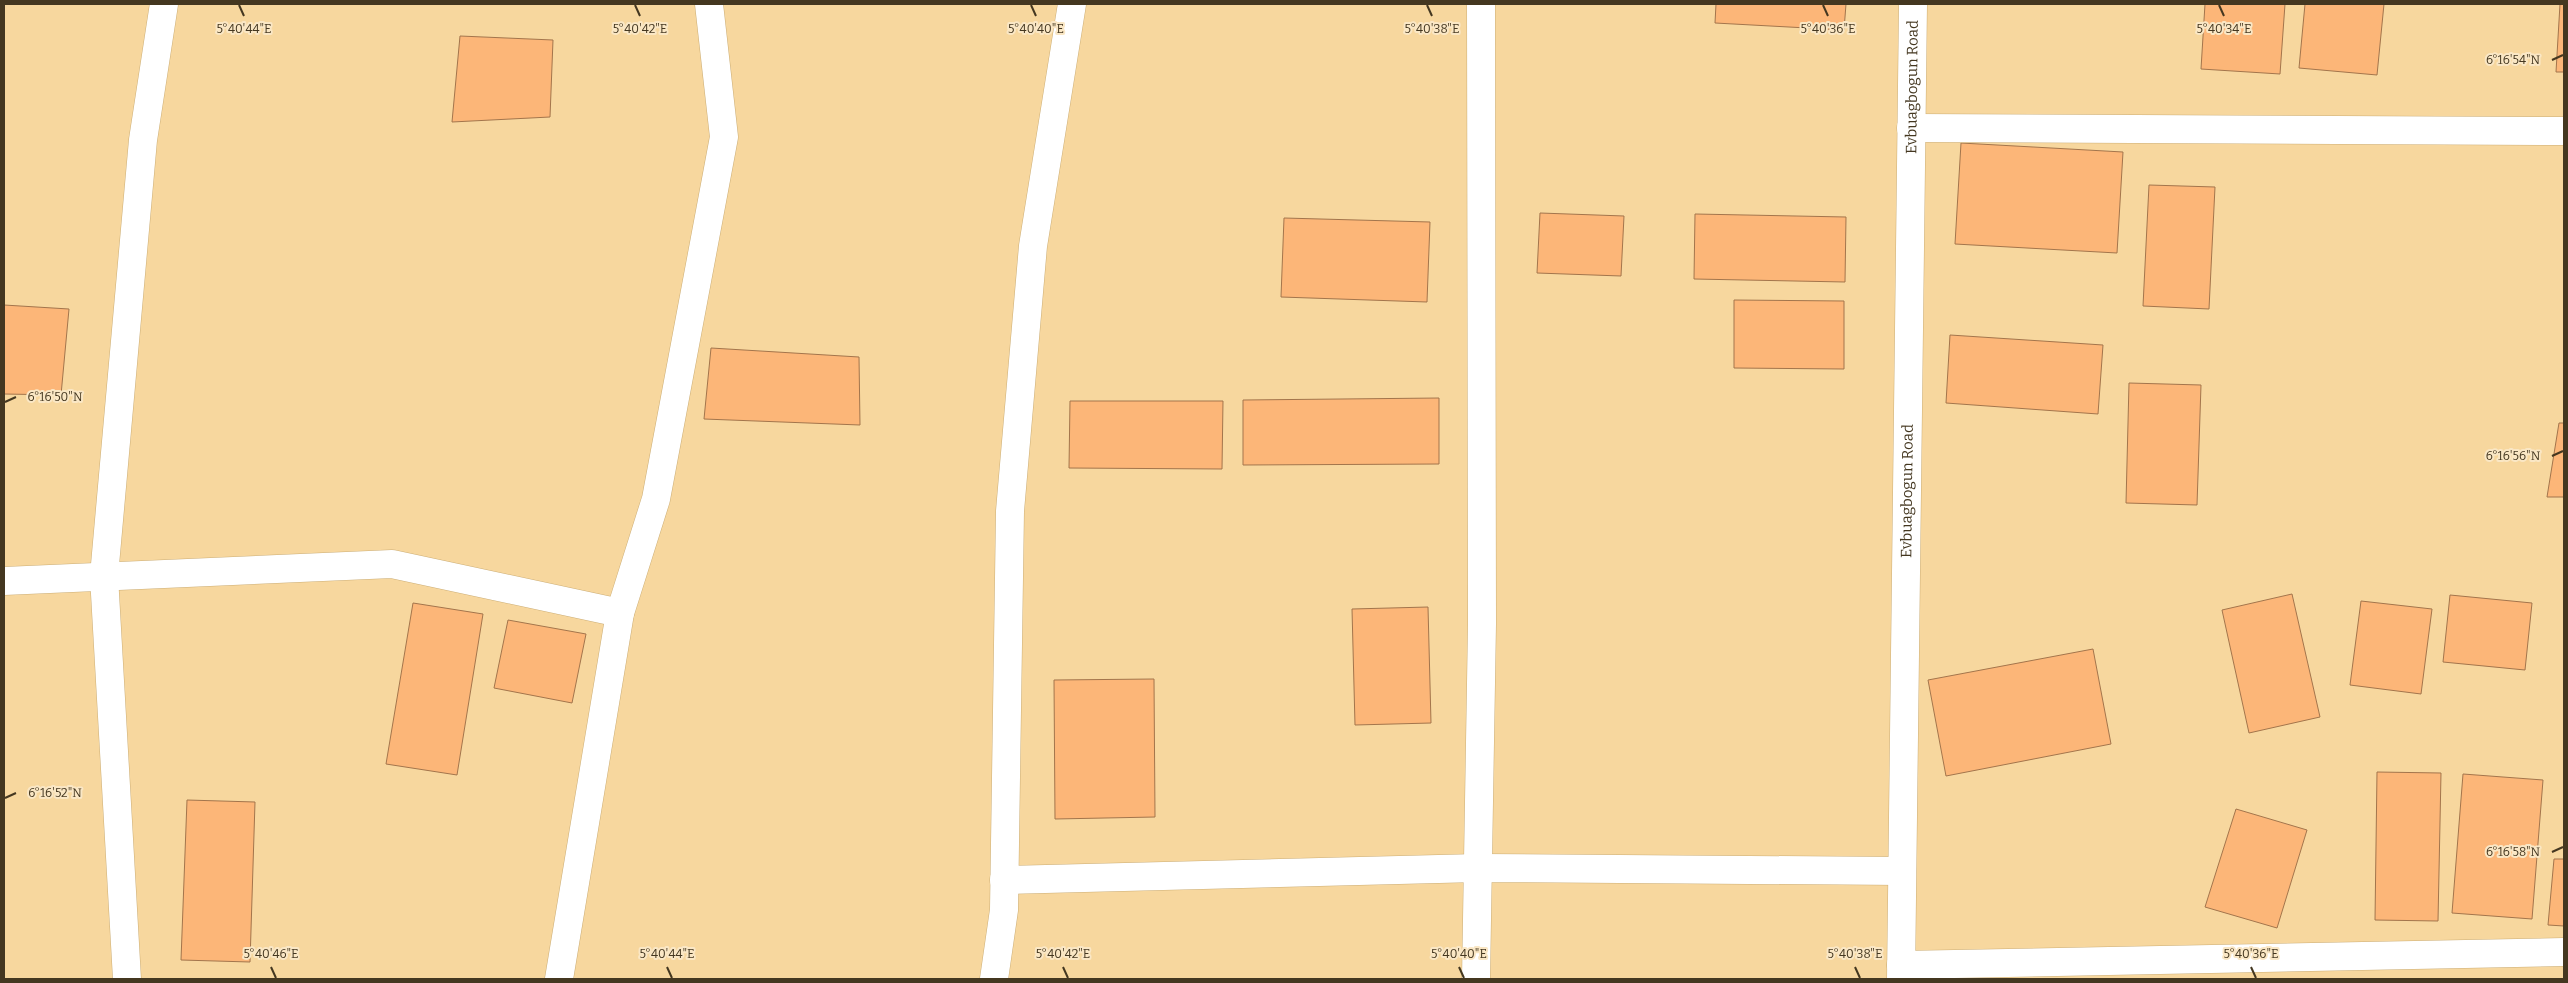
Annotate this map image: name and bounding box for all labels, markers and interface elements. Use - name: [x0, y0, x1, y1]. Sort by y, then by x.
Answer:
- street label: Evbuagbogun Road: [1902, 20, 1922, 154]
- text: 5°40'44"E: [216, 22, 272, 36]
- text: 5°40'42"E: [613, 22, 667, 36]
- text: 5°40'40"E: [1008, 22, 1064, 36]
- text: 5°40'38"E: [1405, 22, 1459, 36]
- text: 5°40'36"E: [1801, 22, 1855, 36]
- text: 5°40'34"E: [2197, 22, 2251, 36]
- text: 6°16'54"N: [2486, 53, 2541, 67]
- text: 6°16'50"N: [28, 390, 83, 404]
- street label: Evbuagbogun Road: [1897, 424, 1917, 558]
- text: 6°16'56"N: [2486, 449, 2541, 463]
- text: 6°16'52"N: [28, 786, 82, 800]
- text: 6°16'58"N: [2486, 845, 2541, 859]
- text: 5°40'46"E: [243, 947, 299, 961]
- text: 5°40'44"E: [639, 947, 695, 961]
- text: 5°40'42"E: [1036, 947, 1090, 961]
- text: 5°40'40"E: [1431, 947, 1487, 961]
- text: 5°40'38"E: [1828, 947, 1882, 961]
- text: 5°40'36"E: [2224, 947, 2278, 961]

